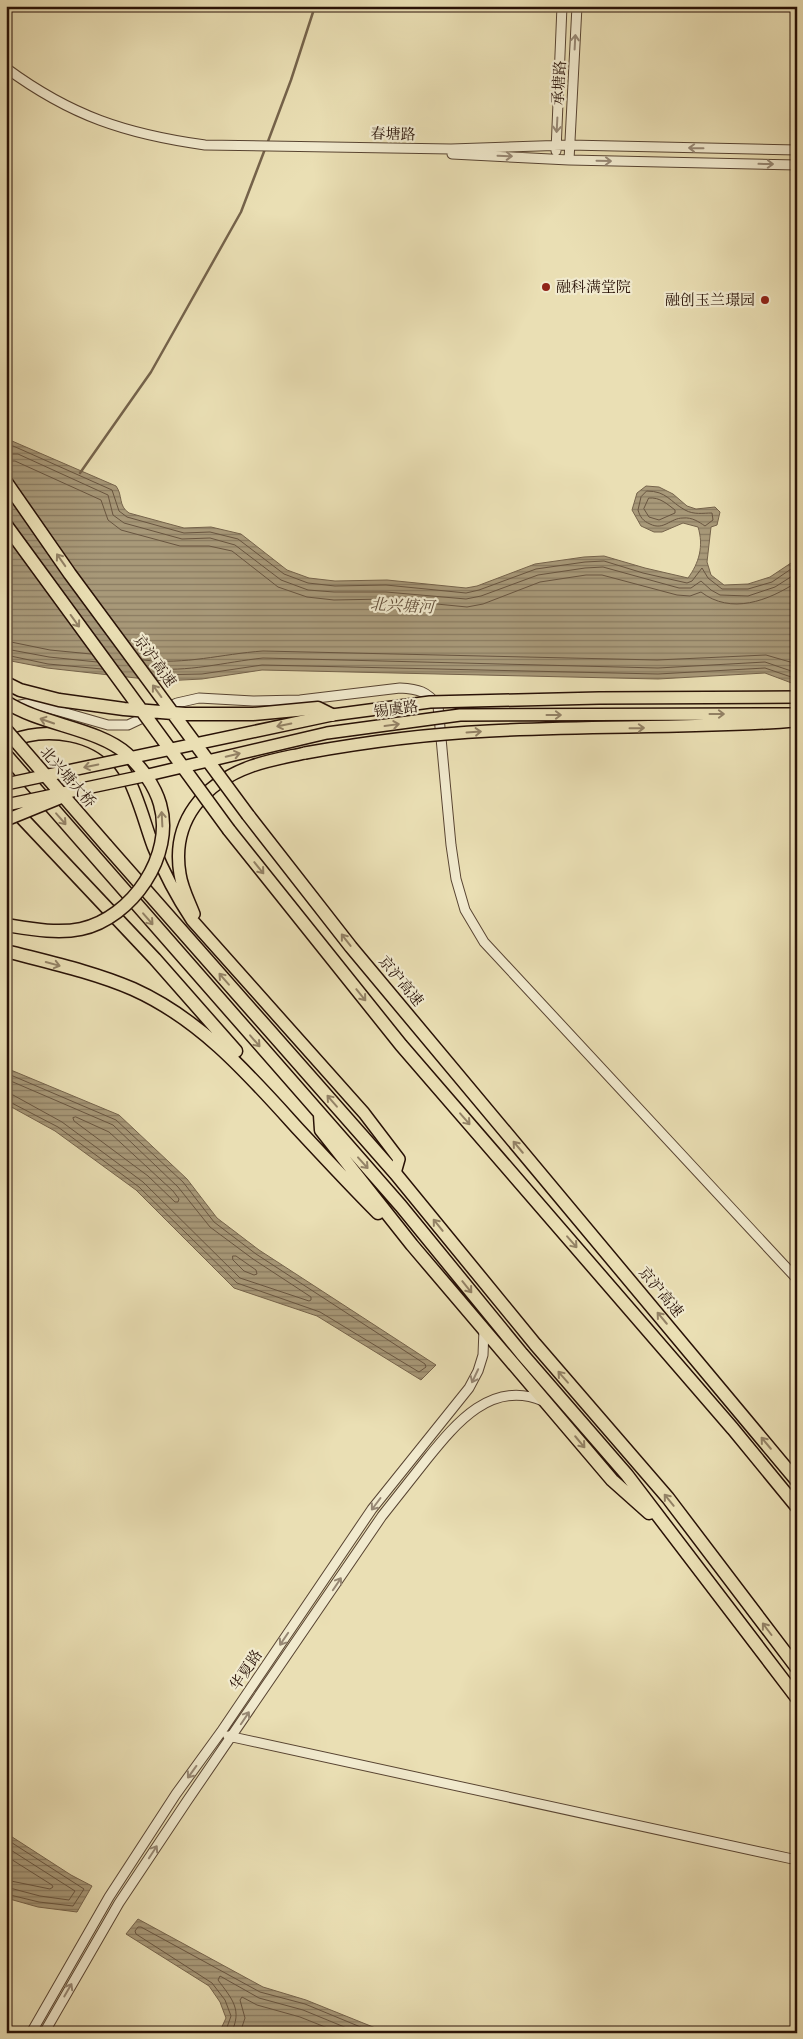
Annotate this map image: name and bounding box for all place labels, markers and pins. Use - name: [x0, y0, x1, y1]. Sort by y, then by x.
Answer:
- place label: 融科满堂院: [556, 277, 631, 296]
- marker: 融科满堂院: [540, 281, 552, 293]
- place label: 融创玉兰璟园: [665, 290, 755, 309]
- marker: 融创玉兰璟园: [759, 294, 771, 306]

